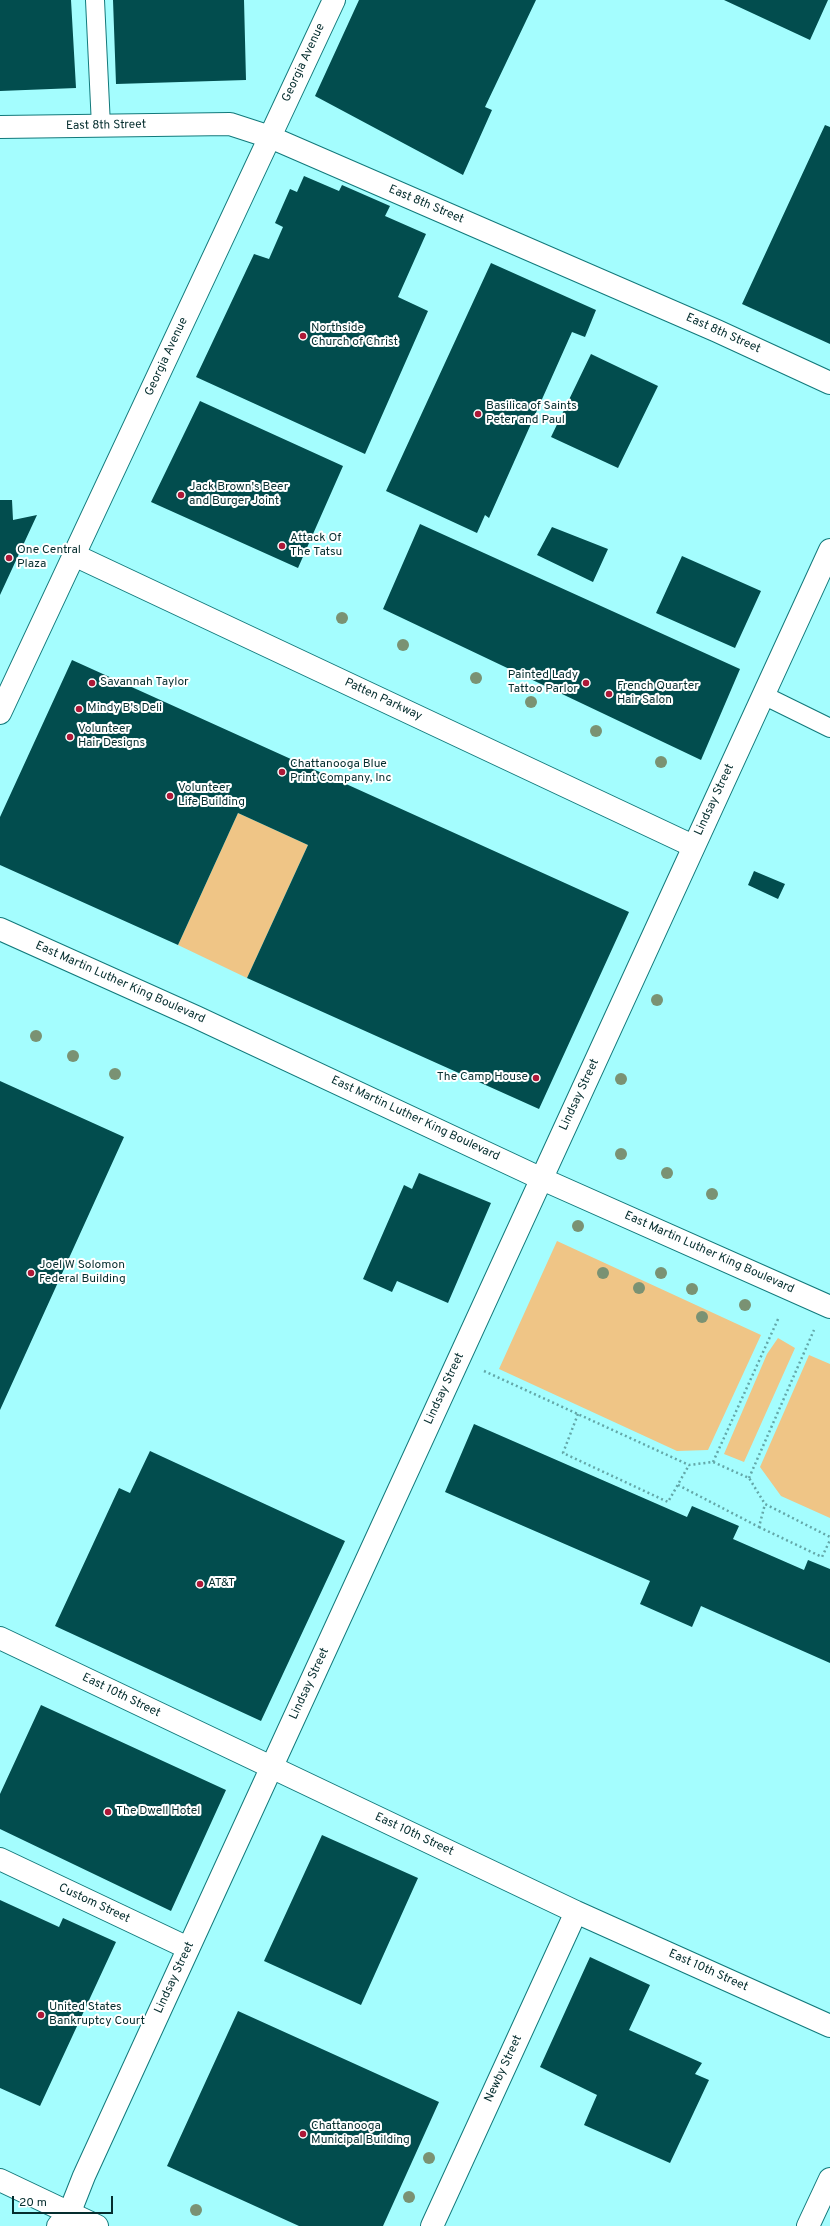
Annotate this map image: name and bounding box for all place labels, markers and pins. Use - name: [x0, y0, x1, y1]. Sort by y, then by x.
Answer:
- place label: Northside Church of Christ: [311, 322, 398, 350]
- marker: Northside Church of Christ: [298, 331, 308, 341]
- place label: Basilica of Saints Peter and Paul: [486, 400, 577, 428]
- marker: Basilica of Saints Peter and Paul: [473, 409, 483, 419]
- place label: Jack Brown's Beer and Burger Joint: [189, 481, 288, 509]
- marker: Jack Brown's Beer and Burger Joint: [176, 490, 186, 500]
- place label: Attack Of The Tatsu: [290, 532, 342, 560]
- marker: Attack Of The Tatsu: [277, 541, 287, 551]
- place label: One Central Plaza: [17, 544, 81, 572]
- marker: One Central Plaza: [4, 553, 14, 563]
- place label: Painted Lady Tattoo Parlor: [508, 669, 578, 697]
- place label: Savannah Taylor: [100, 676, 189, 690]
- marker: Savannah Taylor: [87, 678, 97, 688]
- marker: Painted Lady Tattoo Parlor: [581, 678, 591, 688]
- place label: French Quarter Hair Salon: [617, 680, 699, 708]
- marker: French Quarter Hair Salon: [604, 689, 614, 699]
- place label: Mindy B's Deli: [87, 702, 162, 716]
- marker: Mindy B's Deli: [74, 704, 84, 714]
- place label: Volunteer Hair Designs: [78, 723, 145, 751]
- marker: Volunteer Hair Designs: [65, 732, 75, 742]
- place label: Chattanooga Blue Print Company, Inc: [290, 758, 391, 786]
- marker: Chattanooga Blue Print Company, Inc: [277, 767, 287, 777]
- place label: Volunteer Life Building: [178, 782, 245, 810]
- marker: Volunteer Life Building: [165, 791, 175, 801]
- place label: The Camp House: [437, 1071, 528, 1085]
- marker: The Camp House: [531, 1073, 541, 1083]
- place label: Joel W Solomon Federal Building: [39, 1259, 126, 1287]
- marker: Joel W Solomon Federal Building: [26, 1268, 36, 1278]
- place label: AT&T: [208, 1577, 235, 1591]
- marker: AT&T: [195, 1579, 205, 1589]
- place label: The Dwell Hotel: [116, 1805, 200, 1819]
- marker: The Dwell Hotel: [103, 1807, 113, 1817]
- place label: United States Bankruptcy Court: [49, 2001, 145, 2029]
- marker: United States Bankruptcy Court: [36, 2010, 46, 2020]
- place label: Chattanooga Municipal Building: [311, 2120, 410, 2148]
- marker: Chattanooga Municipal Building: [298, 2129, 308, 2139]

